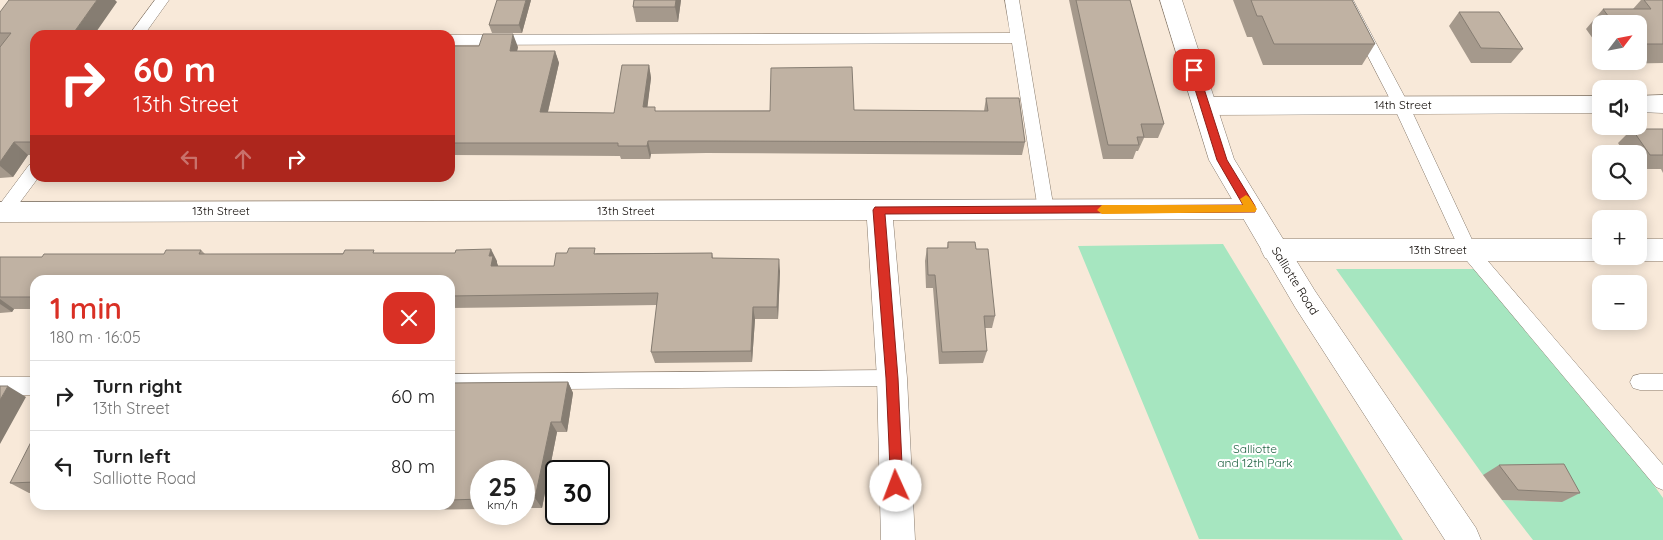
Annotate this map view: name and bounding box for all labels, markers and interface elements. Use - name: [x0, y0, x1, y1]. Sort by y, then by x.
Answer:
- north arrow: [1592, 15, 1648, 70]
- map controls: [1592, 15, 1647, 330]
- text: 60 m: [133, 47, 216, 91]
- pin: [1173, 49, 1215, 91]
- icon: right: [50, 50, 115, 115]
- icon: arrive: [1180, 56, 1208, 84]
- button: sound: [1592, 80, 1647, 135]
- text: 13th Street: [133, 90, 239, 118]
- street label: 14th Street: [1374, 97, 1432, 112]
- icon: left: [176, 145, 204, 173]
- icon: ahead: [229, 145, 257, 173]
- icon: right: [282, 145, 310, 173]
- button: search: [1592, 145, 1647, 200]
- street label: 13th Street: [192, 203, 250, 218]
- street label: 13th Street: [597, 203, 655, 218]
- button: +: [1592, 210, 1647, 265]
- street label: 13th Street: [1409, 242, 1467, 257]
- street label: Salliotte Road: [1269, 244, 1322, 317]
- button: −: [1592, 275, 1647, 330]
- text: 1 min: [50, 289, 122, 327]
- button: close: [383, 292, 435, 344]
- text: 180 m · 16:05: [50, 327, 141, 347]
- text: Turn right: [93, 374, 182, 398]
- icon: right: [50, 382, 78, 410]
- text: 60 m: [391, 384, 435, 408]
- text: 13th Street: [93, 398, 170, 418]
- park label: Salliotte and 12th Park: [1217, 441, 1293, 470]
- text: Turn left: [93, 444, 171, 468]
- icon: left: [50, 452, 78, 480]
- text: 80 m: [391, 454, 435, 478]
- position arrow: [869, 459, 921, 511]
- speed limit sign: 30: [545, 460, 610, 525]
- text: Salliotte Road: [93, 468, 196, 488]
- text: 25: [488, 471, 517, 502]
- text: km/h: [487, 497, 518, 512]

